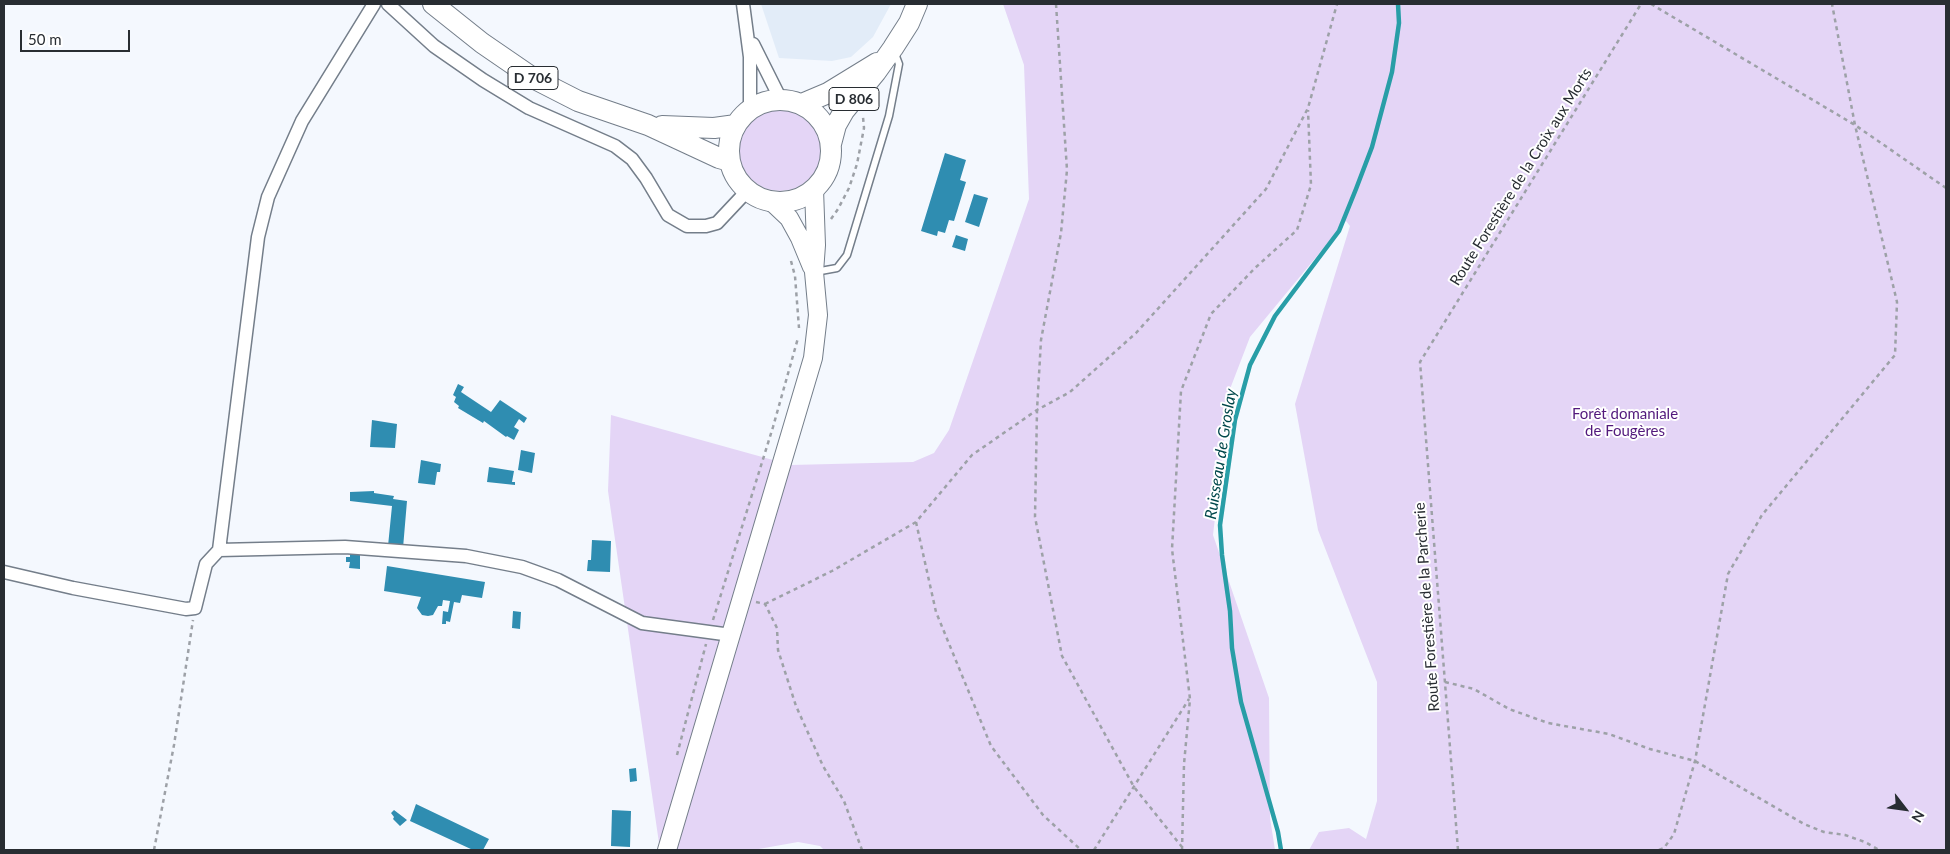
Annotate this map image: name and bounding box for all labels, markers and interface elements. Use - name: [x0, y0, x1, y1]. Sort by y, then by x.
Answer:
- scale bar: [22, 20, 132, 52]
- text: 50 m: [28, 30, 62, 48]
- street label: Route Forestière de la Croix aux Morts: [1446, 65, 1596, 289]
- road number: D 706: [508, 66, 558, 90]
- road number: D 806: [829, 88, 879, 110]
- water label: Ruisseau de Groslay: [1201, 387, 1241, 521]
- park label: Forêt domaniale de Fougères: [1572, 405, 1678, 440]
- street label: Route Forestière de la Parcherie: [1411, 502, 1443, 712]
- north arrow: [1880, 784, 1930, 834]
- text: N: [1908, 808, 1928, 826]

